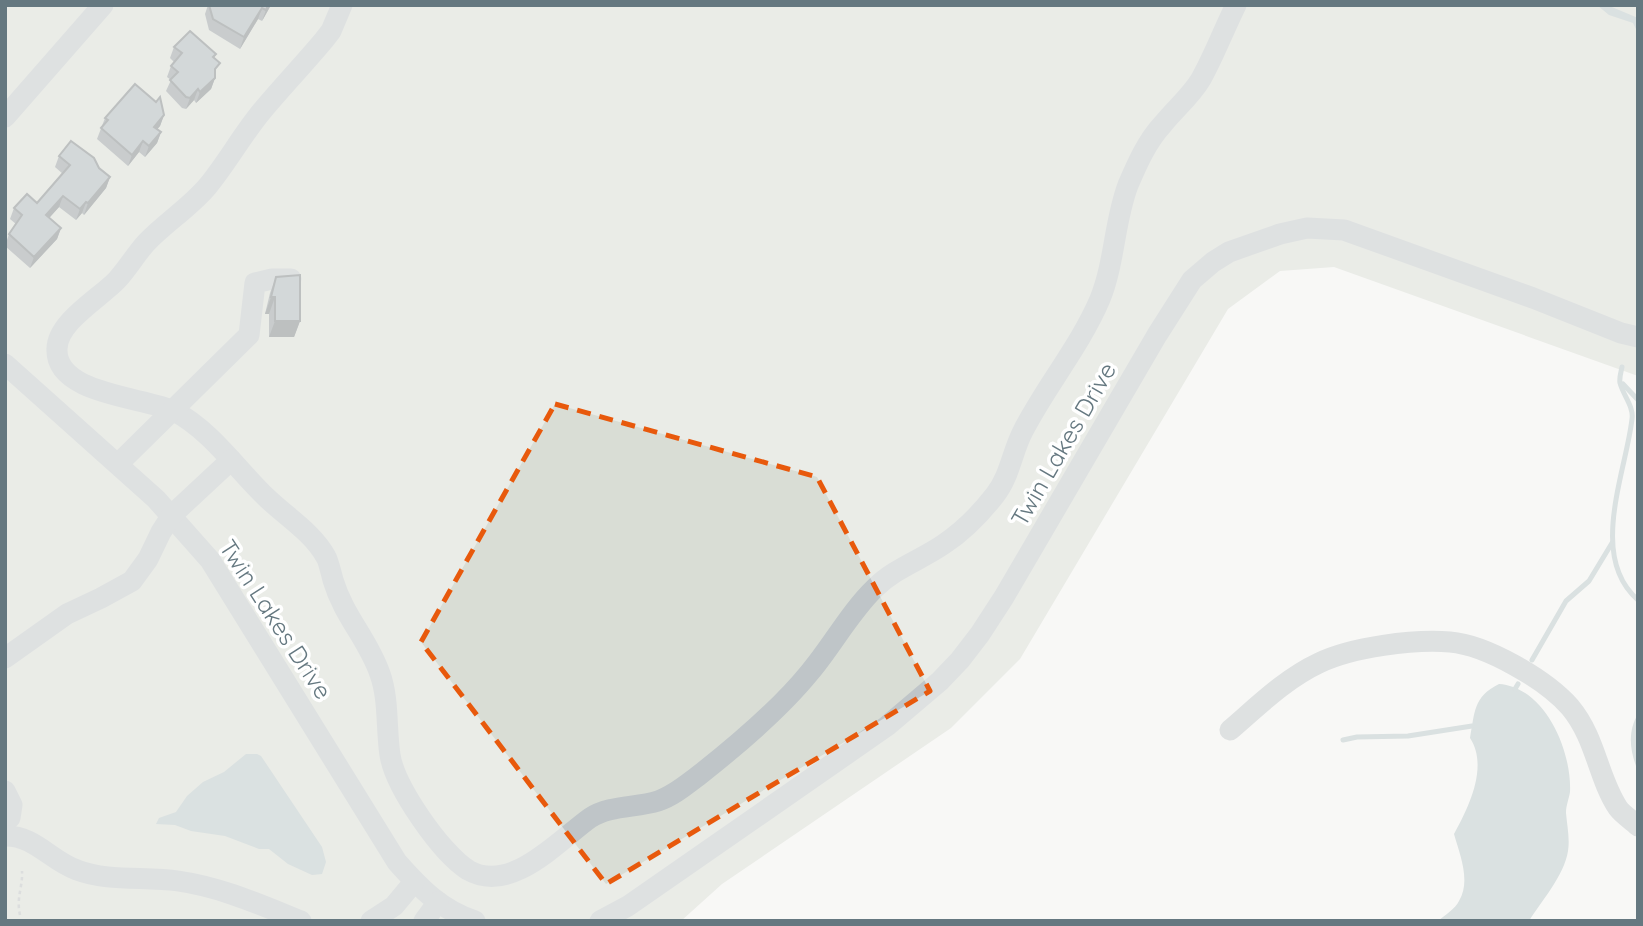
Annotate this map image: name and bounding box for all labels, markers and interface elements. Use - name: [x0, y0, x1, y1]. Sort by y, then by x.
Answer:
- street label: Twin Lakes Drive: [1004, 357, 1122, 531]
- street label: Twin Lakes Drive: [213, 534, 339, 704]

